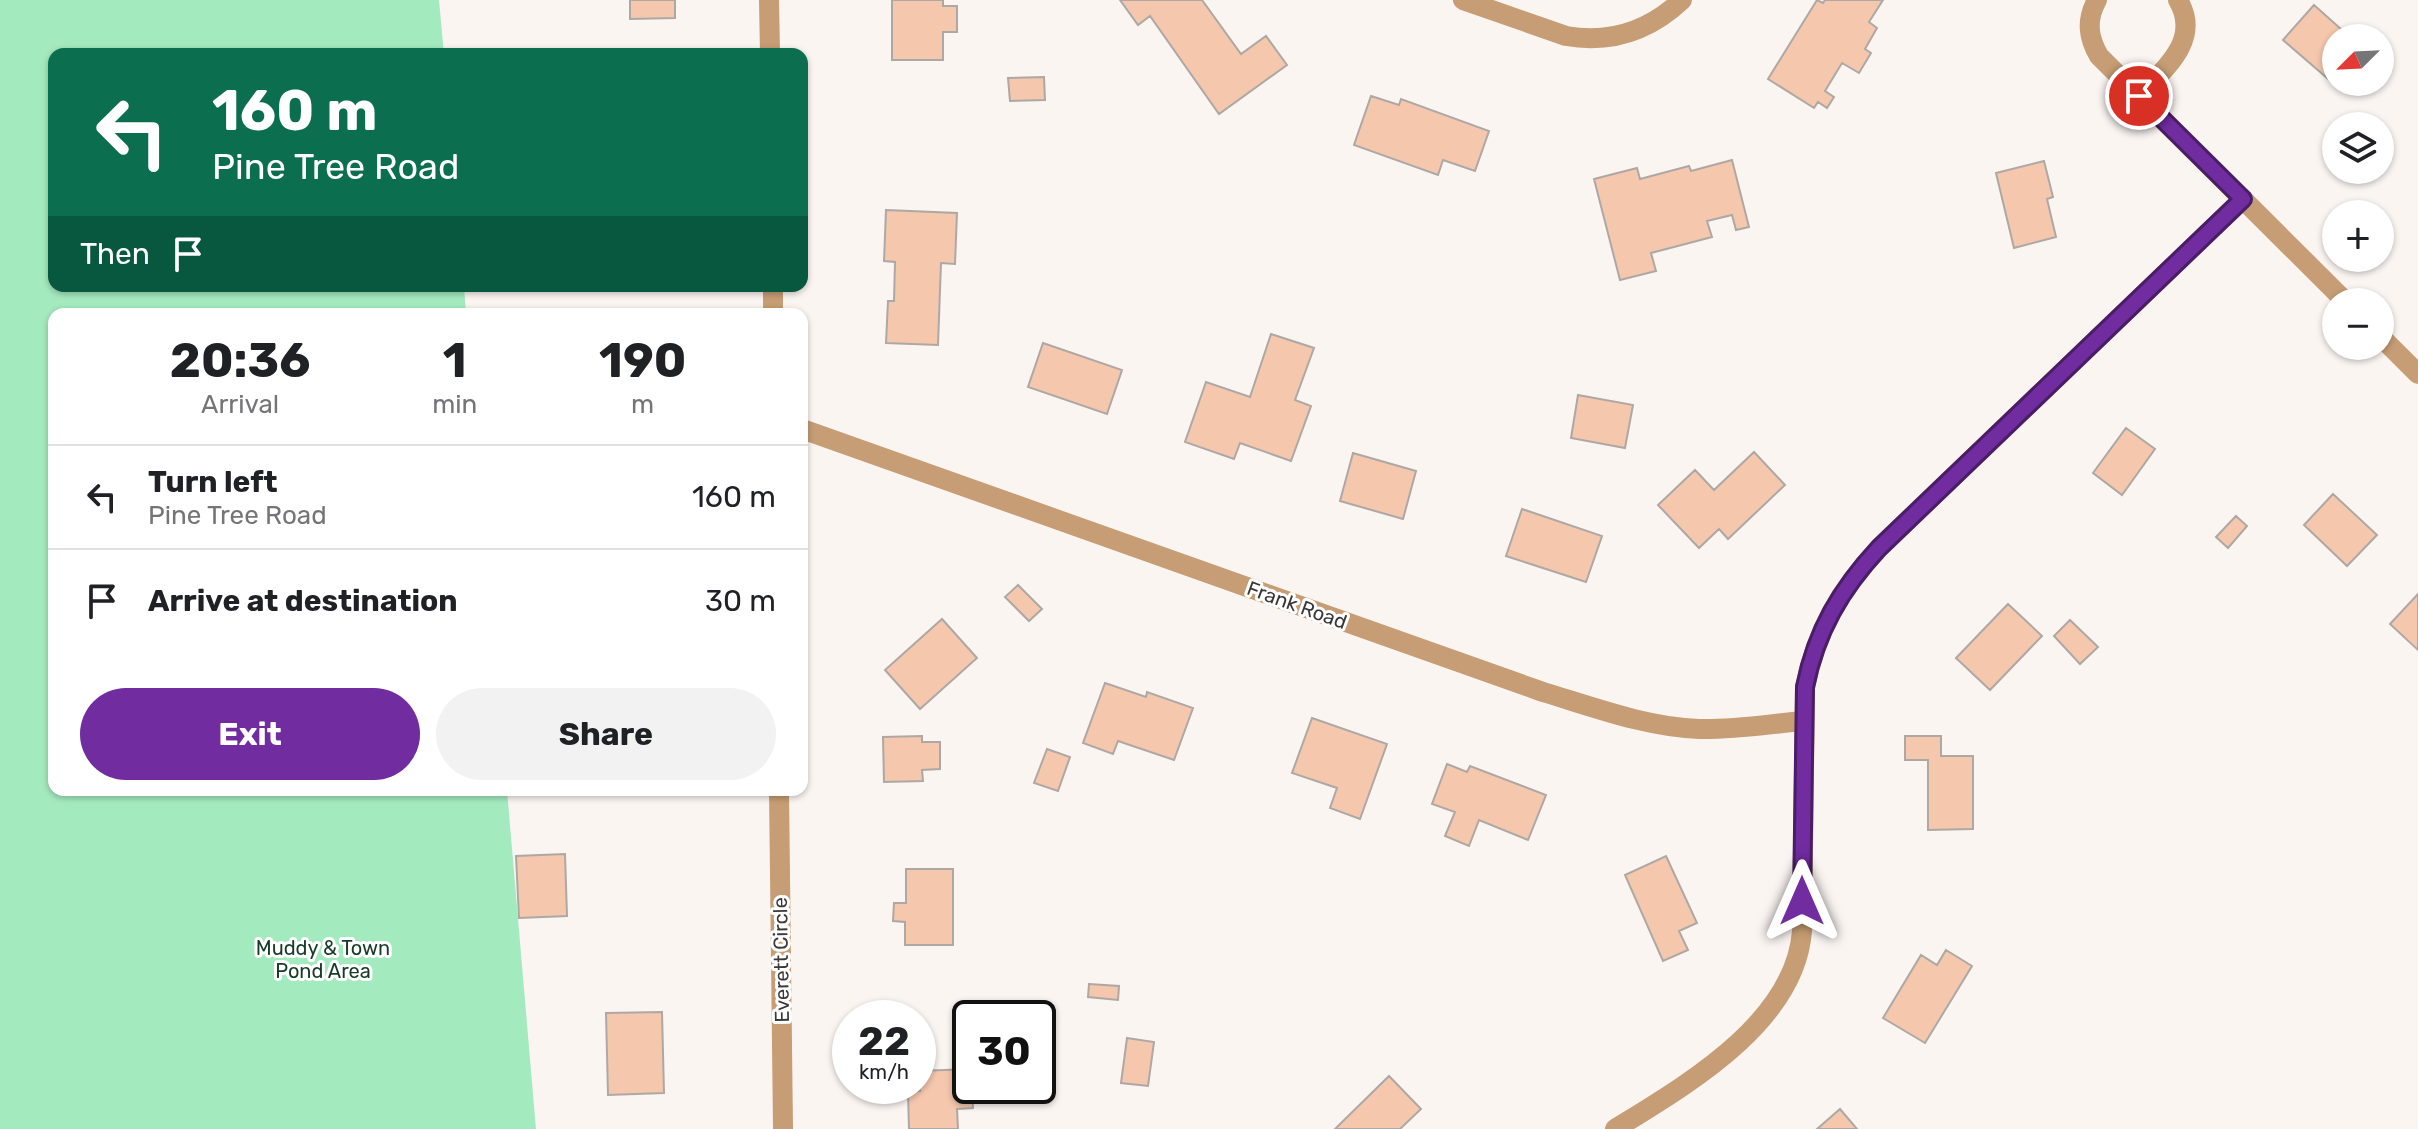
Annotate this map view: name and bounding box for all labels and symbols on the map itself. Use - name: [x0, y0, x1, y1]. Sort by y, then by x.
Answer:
- north arrow: [2322, 24, 2394, 96]
- pin: [2105, 62, 2173, 130]
- street label: Frank Road: [1244, 576, 1350, 634]
- position arrow: [1760, 859, 1844, 943]
- street label: Everett Circle: [768, 897, 794, 1023]
- park label: Muddy & Town Pond Area: [256, 936, 390, 983]
- speed limit sign: 30: [952, 1000, 1056, 1104]

